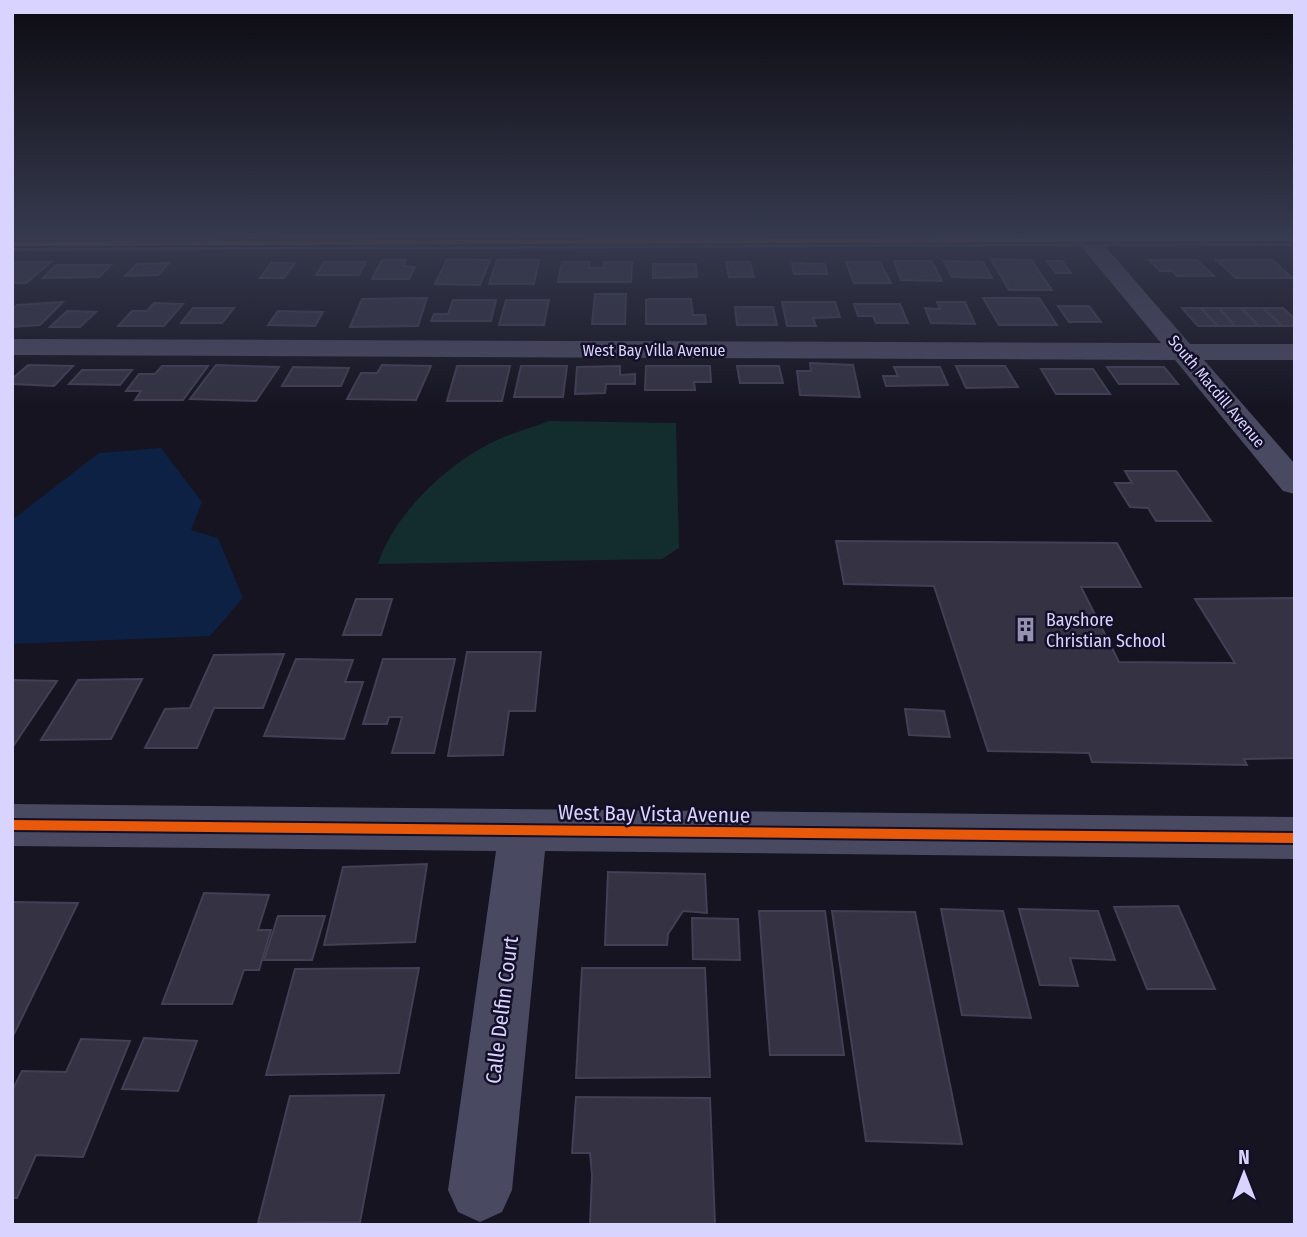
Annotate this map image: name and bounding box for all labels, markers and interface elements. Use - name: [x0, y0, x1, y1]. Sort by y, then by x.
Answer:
- street label: South Macdill Avenue: [1164, 331, 1269, 451]
- street label: West Bay Villa Avenue: [582, 341, 726, 360]
- place label: Bayshore Christian School: [1046, 609, 1166, 652]
- building icon: Bayshore Christian School: [1012, 616, 1040, 644]
- street label: West Bay Vista Avenue: [558, 799, 750, 829]
- street label: Calle Delfin Court: [480, 935, 524, 1085]
- north arrow: [1209, 1139, 1279, 1209]
- text: N: [1238, 1146, 1250, 1169]

